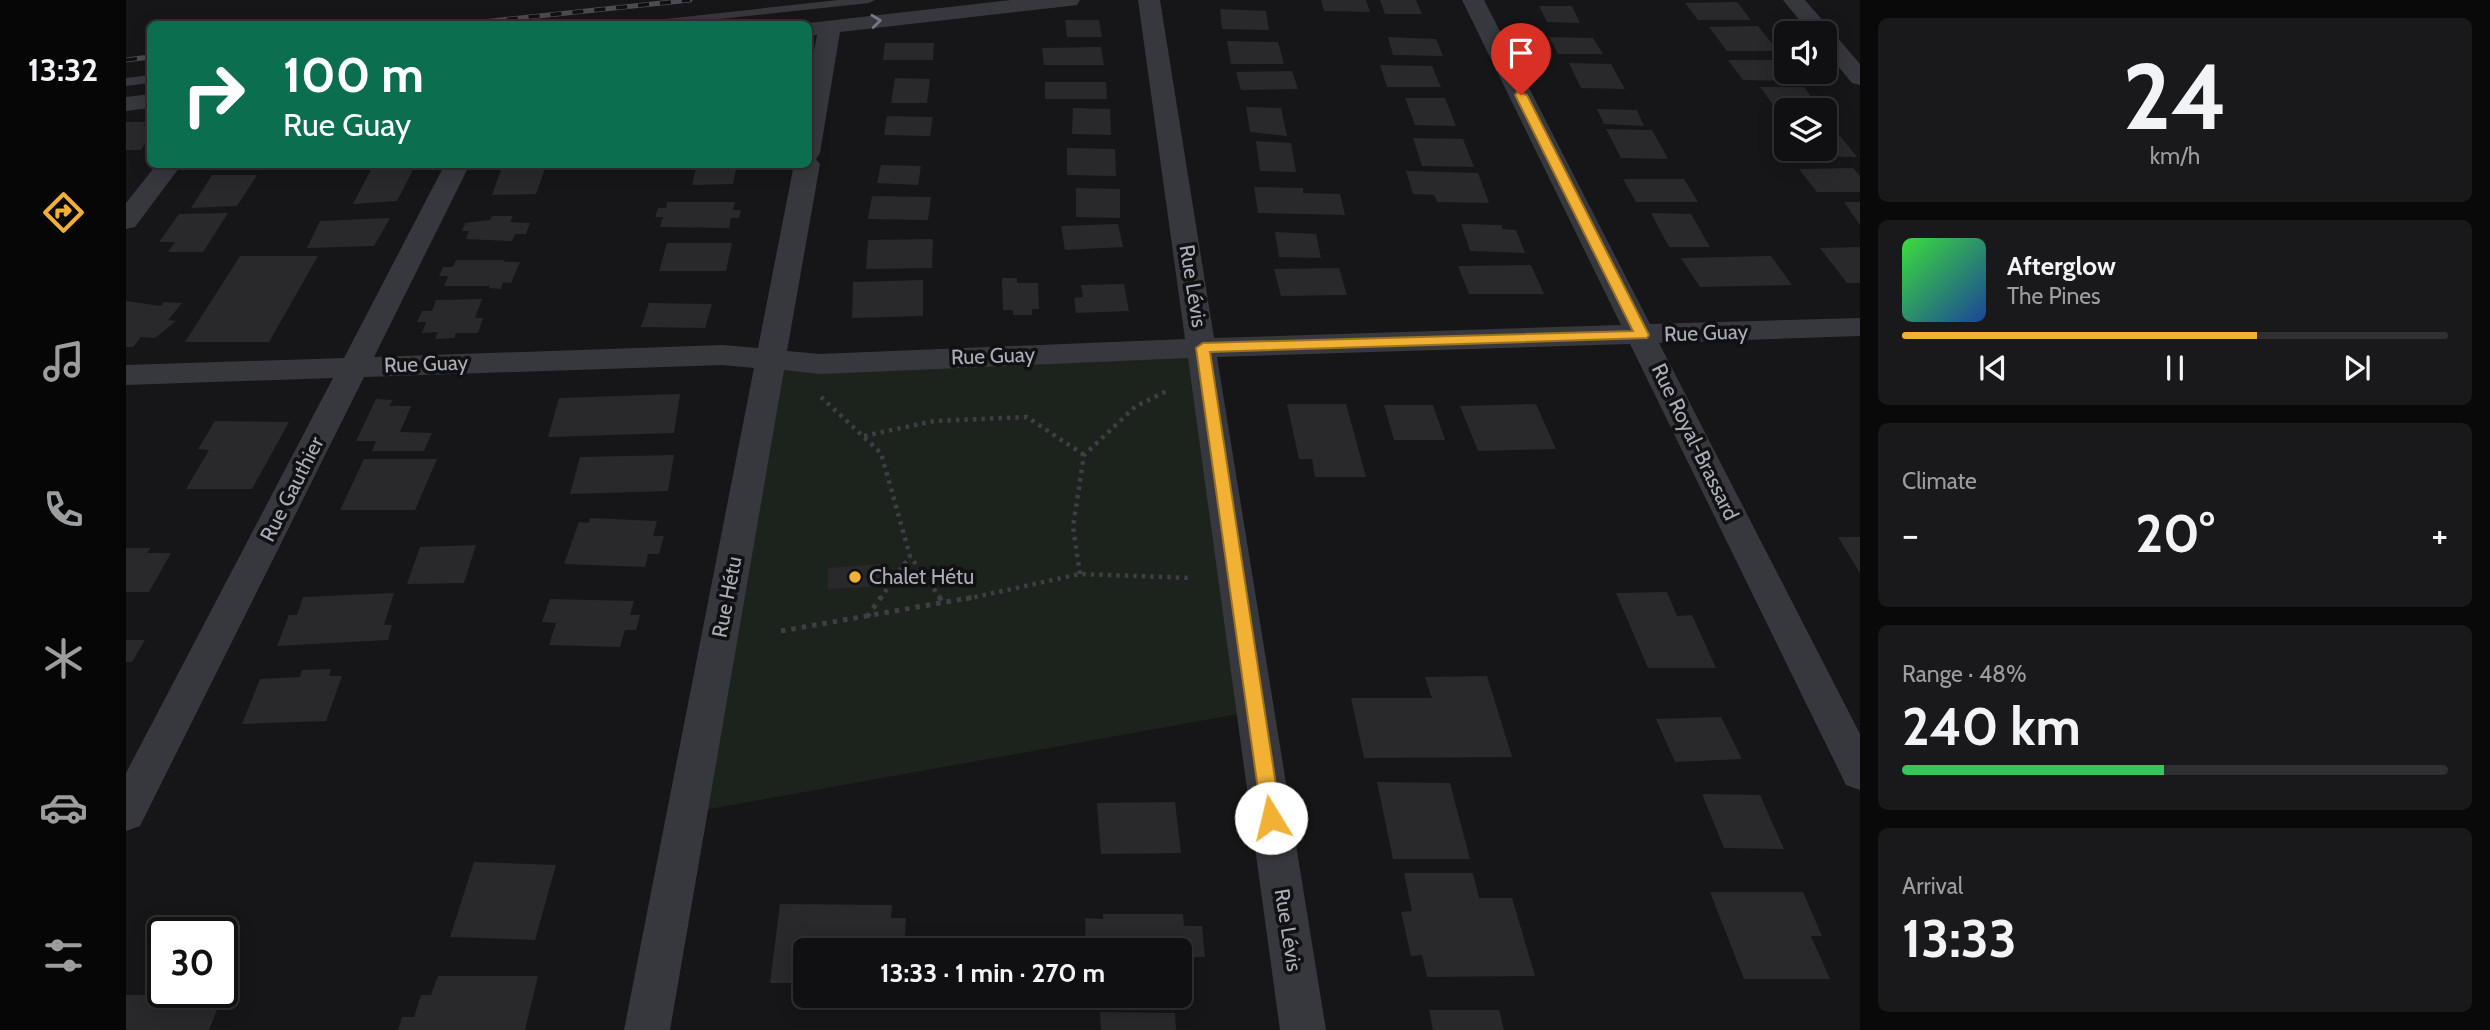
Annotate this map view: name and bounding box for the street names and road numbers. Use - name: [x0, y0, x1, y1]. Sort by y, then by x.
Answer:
- street label: Rue Lévis: [1175, 243, 1212, 329]
- street label: Rue Guay: [1664, 319, 1749, 346]
- street label: Rue Guay: [951, 342, 1036, 369]
- street label: Rue Guay: [384, 350, 469, 377]
- street label: Rue Royal-Brassard: [1647, 359, 1744, 524]
- street label: Rue Gauthier: [254, 432, 329, 545]
- street label: Rue Hétu: [706, 554, 747, 640]
- street label: Rue Lévis: [1270, 887, 1307, 973]

